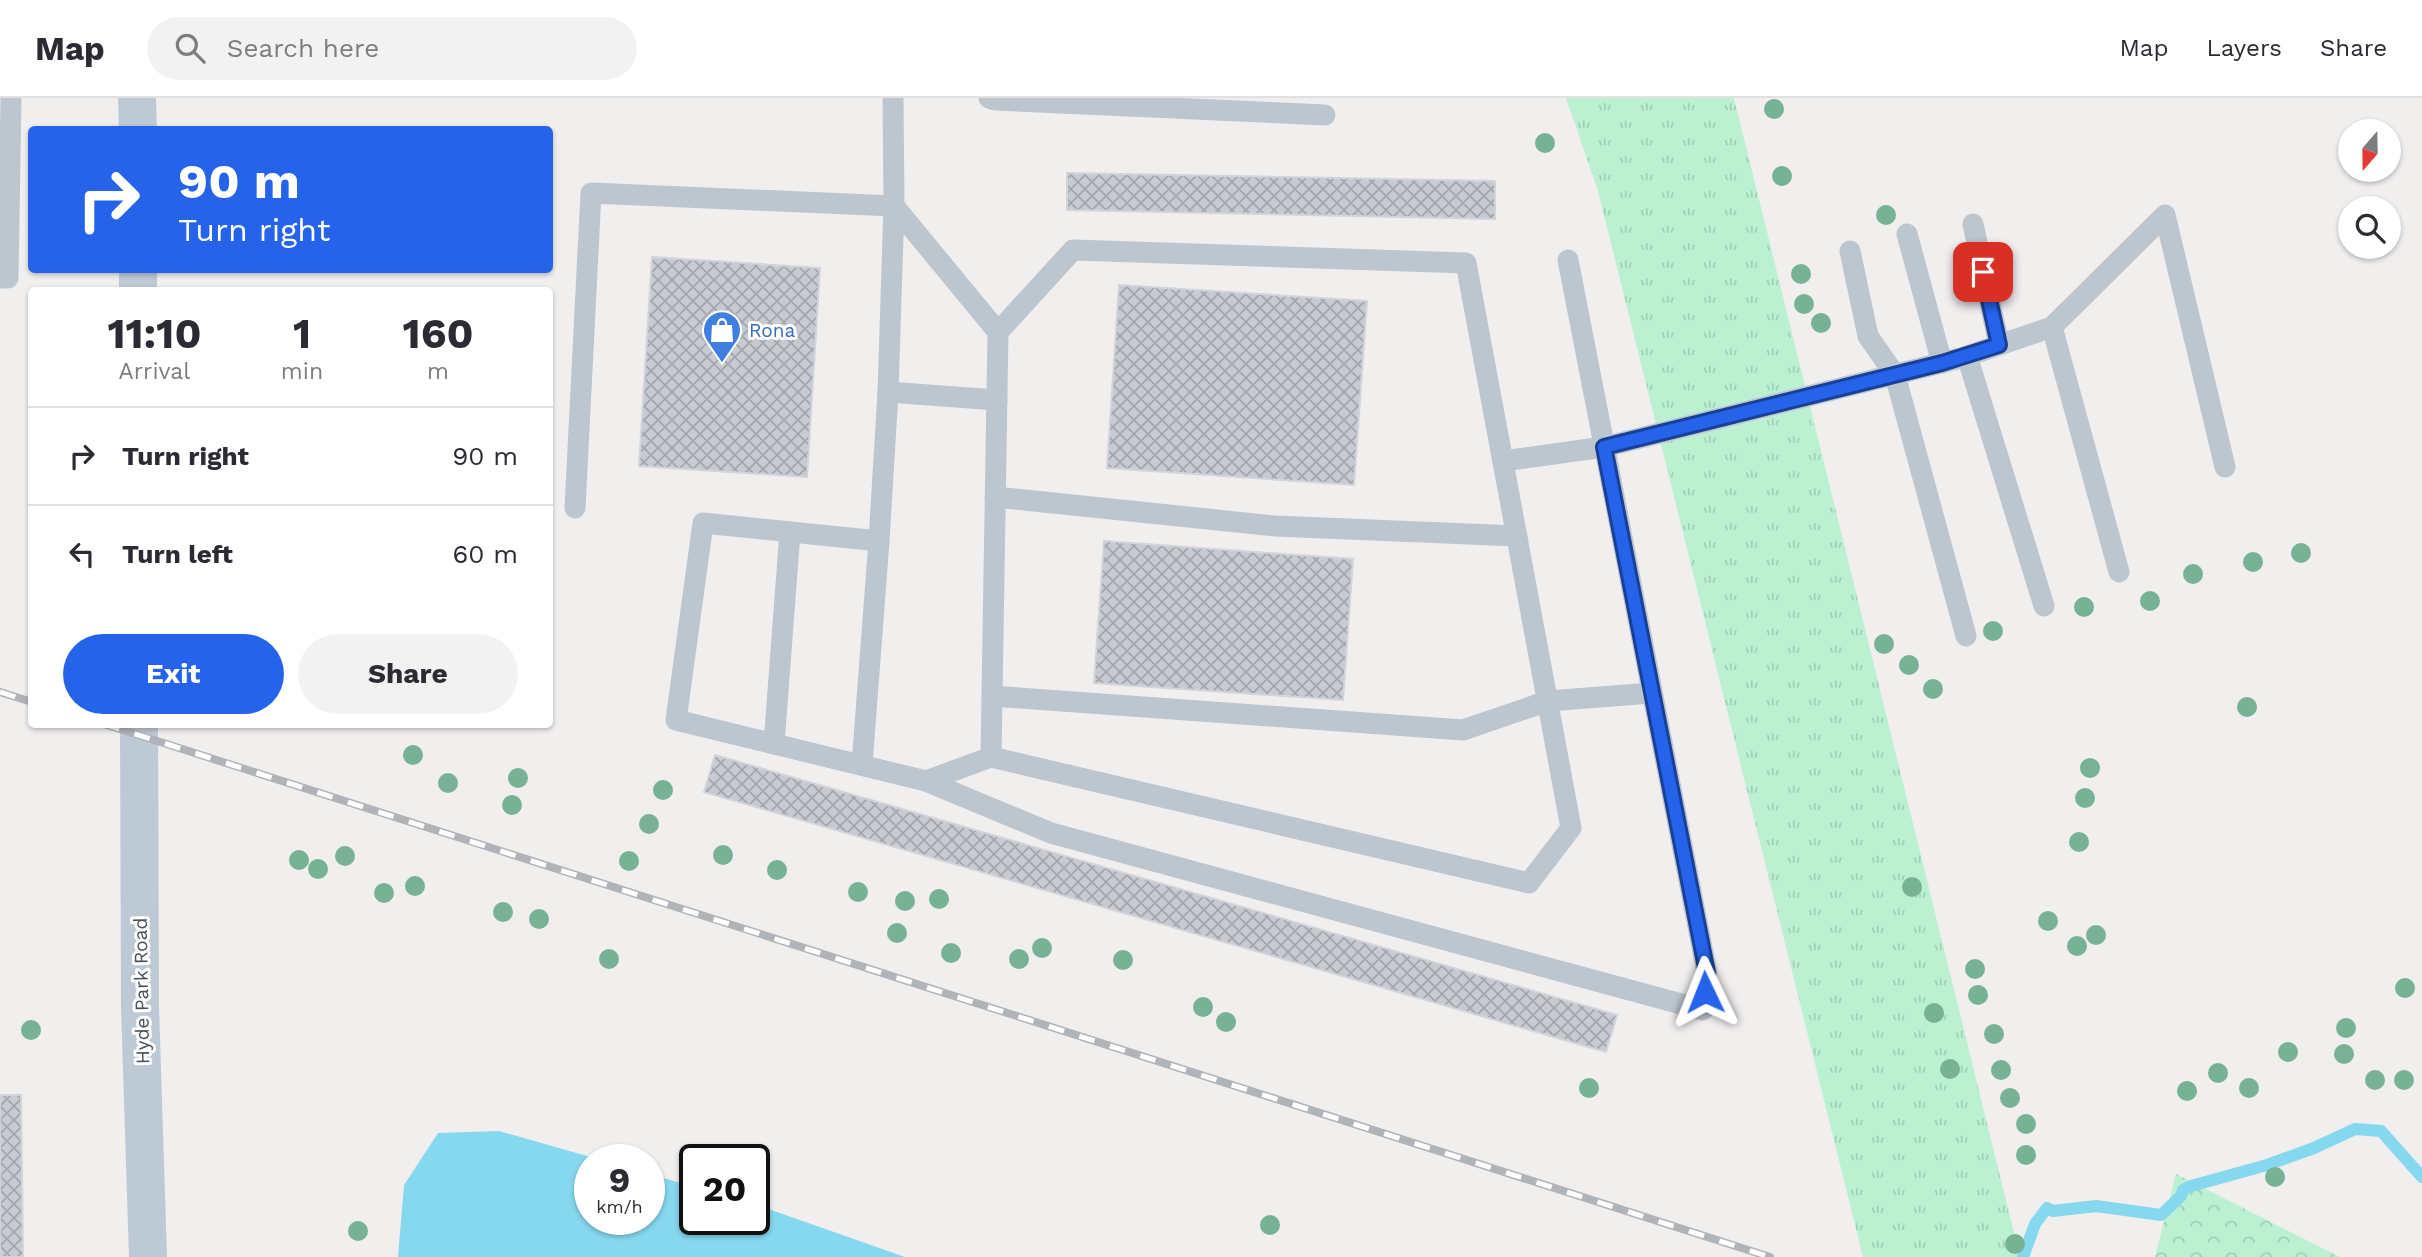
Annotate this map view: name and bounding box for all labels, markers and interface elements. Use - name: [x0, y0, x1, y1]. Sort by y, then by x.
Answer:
- search box: [147, 17, 637, 80]
- text: Map: [35, 29, 105, 68]
- icon: search: [171, 29, 209, 67]
- text: Search here: [227, 33, 379, 63]
- text: Map: [2120, 34, 2168, 62]
- text: Layers: [2206, 34, 2282, 62]
- text: Share: [2320, 34, 2387, 62]
- north arrow: [2338, 119, 2401, 182]
- map controls: [2338, 119, 2401, 259]
- text: 90 m: [178, 152, 300, 210]
- icon: right: [63, 154, 154, 245]
- button: search: [2338, 196, 2401, 259]
- text: Turn right: [178, 211, 330, 249]
- pin: [1953, 242, 2013, 302]
- icon: arrive: [1964, 253, 2002, 291]
- text: 11:10: [107, 309, 201, 358]
- text: 1: [293, 309, 311, 358]
- text: 160: [403, 309, 474, 358]
- shop icon: Rona: [701, 309, 743, 364]
- place label: Rona: [749, 319, 795, 342]
- text: Arrival: [119, 358, 190, 385]
- text: min: [281, 358, 323, 385]
- text: m: [427, 358, 449, 385]
- icon: right: [63, 437, 101, 475]
- text: Turn right: [122, 441, 249, 471]
- text: 90 m: [452, 441, 518, 471]
- icon: left: [63, 535, 101, 573]
- text: Turn left: [122, 539, 233, 569]
- text: 60 m: [452, 539, 518, 569]
- button: Exit: [63, 634, 284, 714]
- button: Share: [298, 634, 518, 714]
- street label: Hyde Park Road: [129, 918, 154, 1064]
- position arrow: [1668, 955, 1742, 1029]
- speed limit sign: 20: [679, 1144, 770, 1235]
- text: 9: [609, 1159, 630, 1201]
- text: km/h: [596, 1196, 643, 1217]

